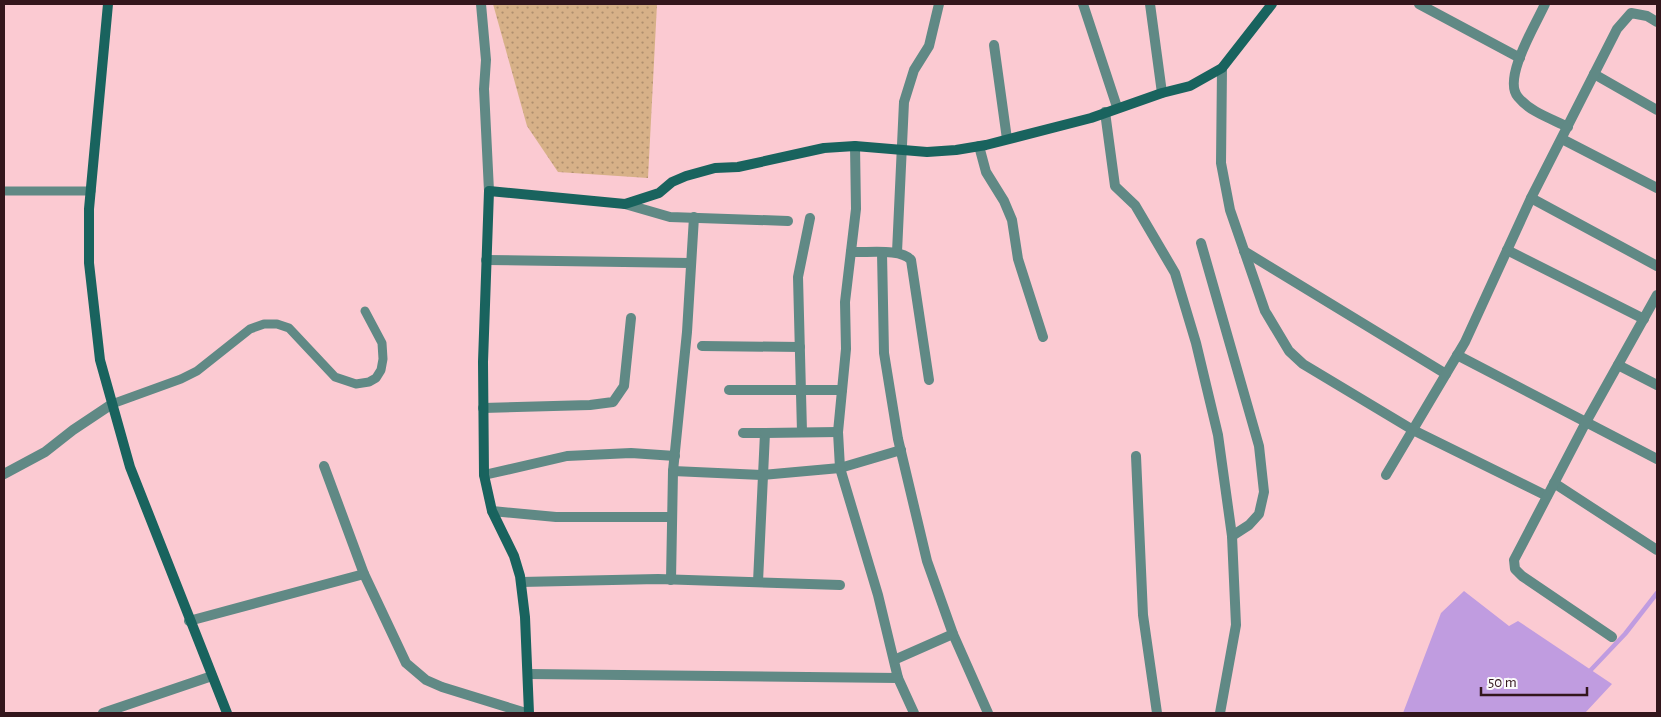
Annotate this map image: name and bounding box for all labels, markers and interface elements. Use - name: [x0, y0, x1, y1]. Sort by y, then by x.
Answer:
- scale bar: [1481, 664, 1587, 696]
- text: 50 m: [1488, 675, 1517, 690]

